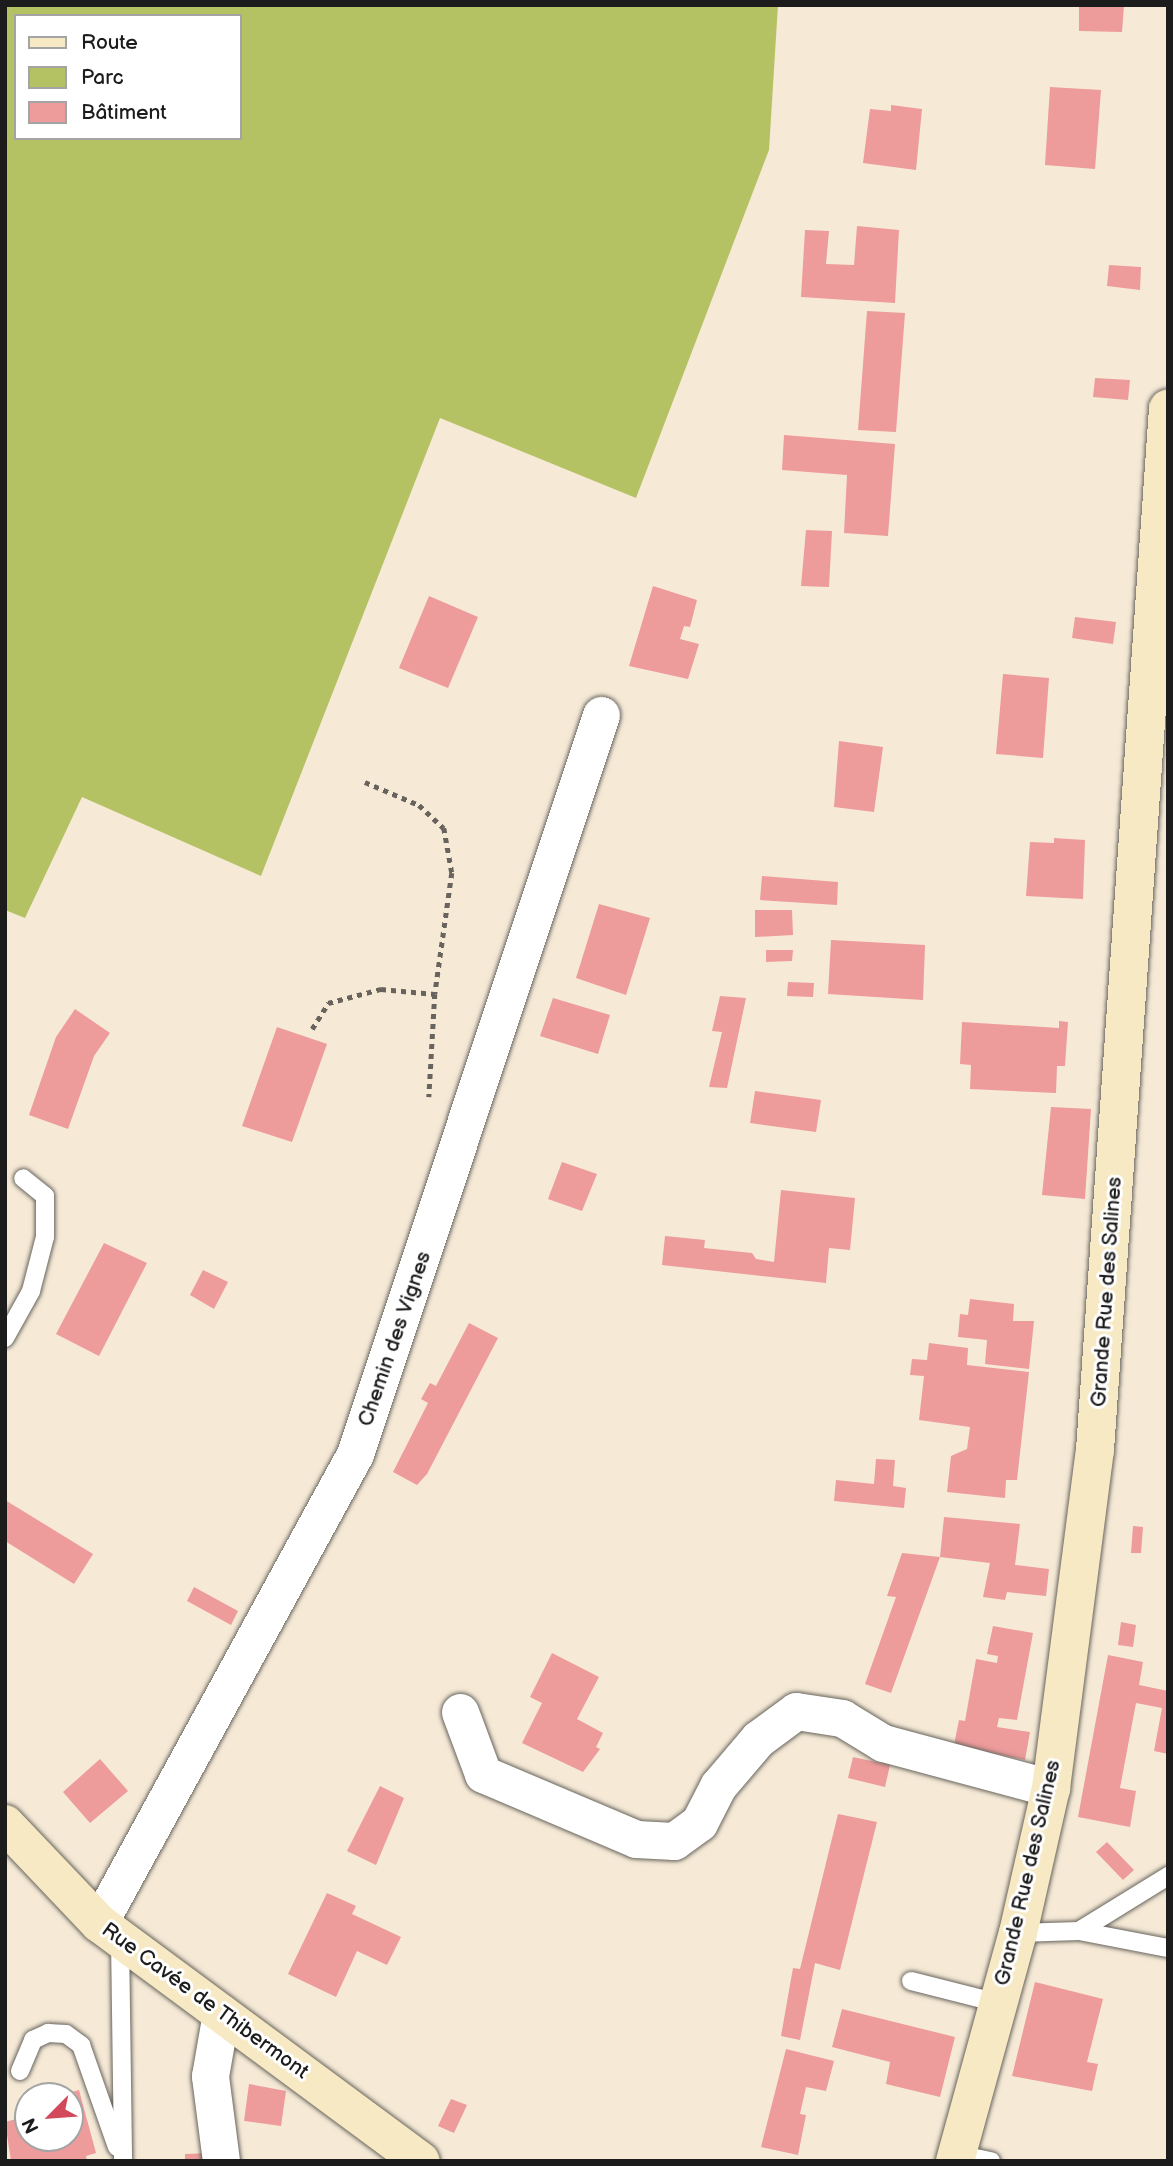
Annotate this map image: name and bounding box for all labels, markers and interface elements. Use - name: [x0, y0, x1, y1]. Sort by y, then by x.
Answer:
- legend: [14, 14, 242, 140]
- text: Route: [81, 30, 138, 55]
- text: Parc: [81, 65, 124, 90]
- text: Bâtiment: [81, 100, 167, 125]
- street label: Grande Rue des Salines: [1086, 1176, 1128, 1408]
- street label: Chemin des Vignes: [353, 1248, 437, 1430]
- street label: Grande Rue des Salines: [990, 1758, 1066, 1988]
- street label: Rue Cavée de Thibermont: [96, 1917, 314, 2085]
- north arrow: [14, 2082, 84, 2152]
- text: N: [18, 2114, 45, 2137]

